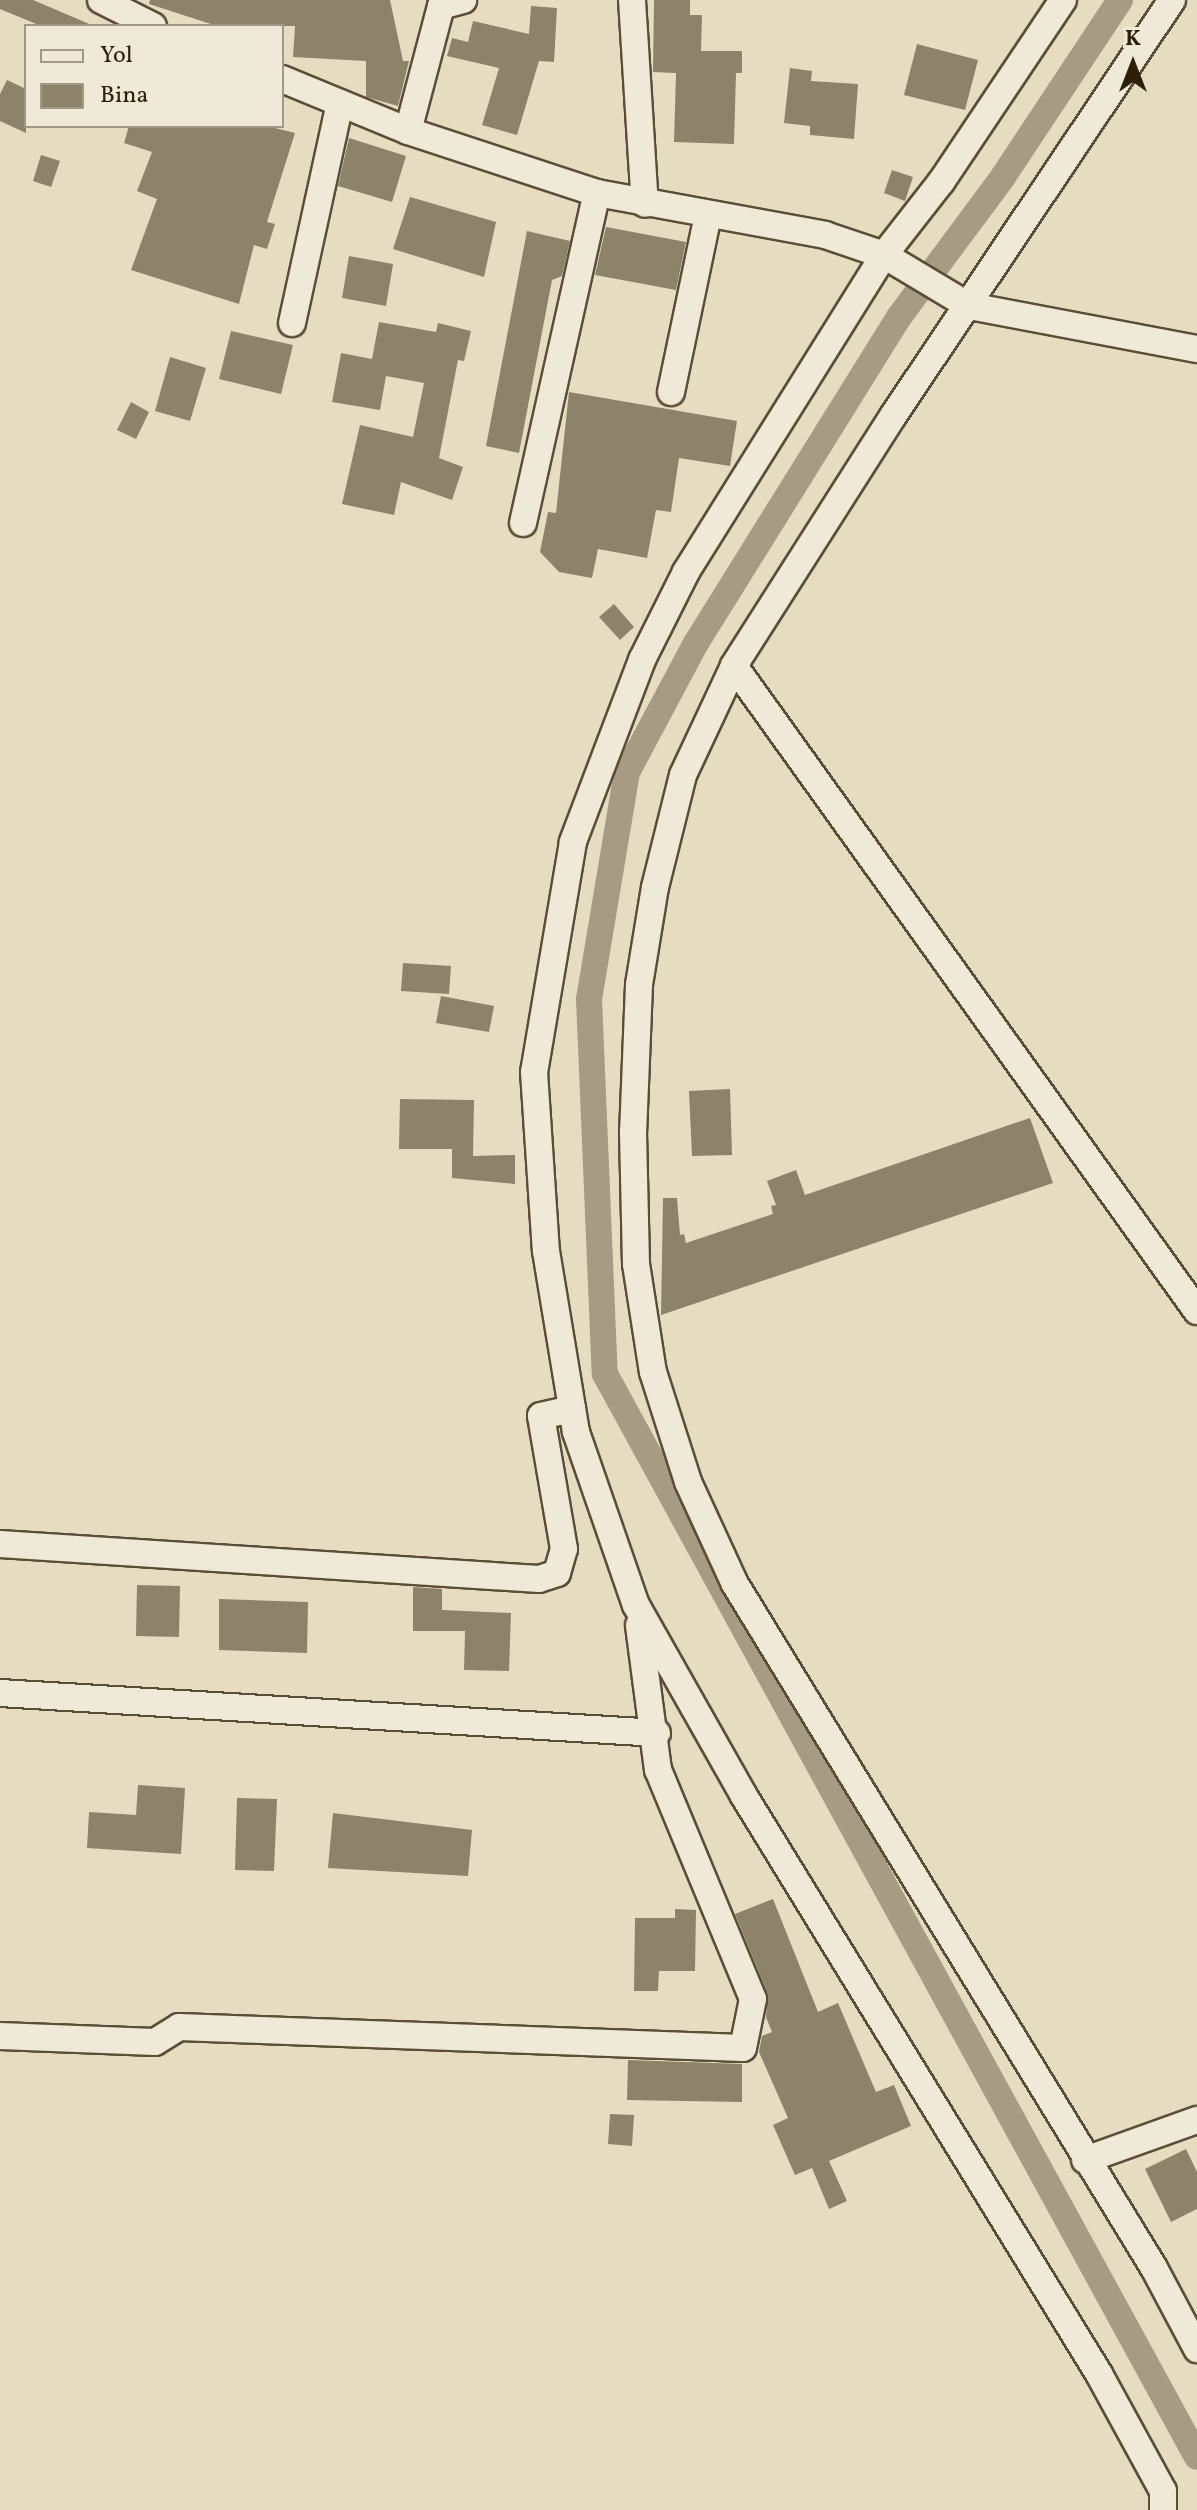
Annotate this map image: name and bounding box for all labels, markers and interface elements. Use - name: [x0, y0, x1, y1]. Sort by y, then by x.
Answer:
- legend: [24, 24, 284, 128]
- north arrow: [1093, 24, 1173, 104]
- text: K: [1125, 24, 1141, 55]
- text: Yol: [100, 39, 133, 73]
- text: Bina: [100, 79, 148, 113]

